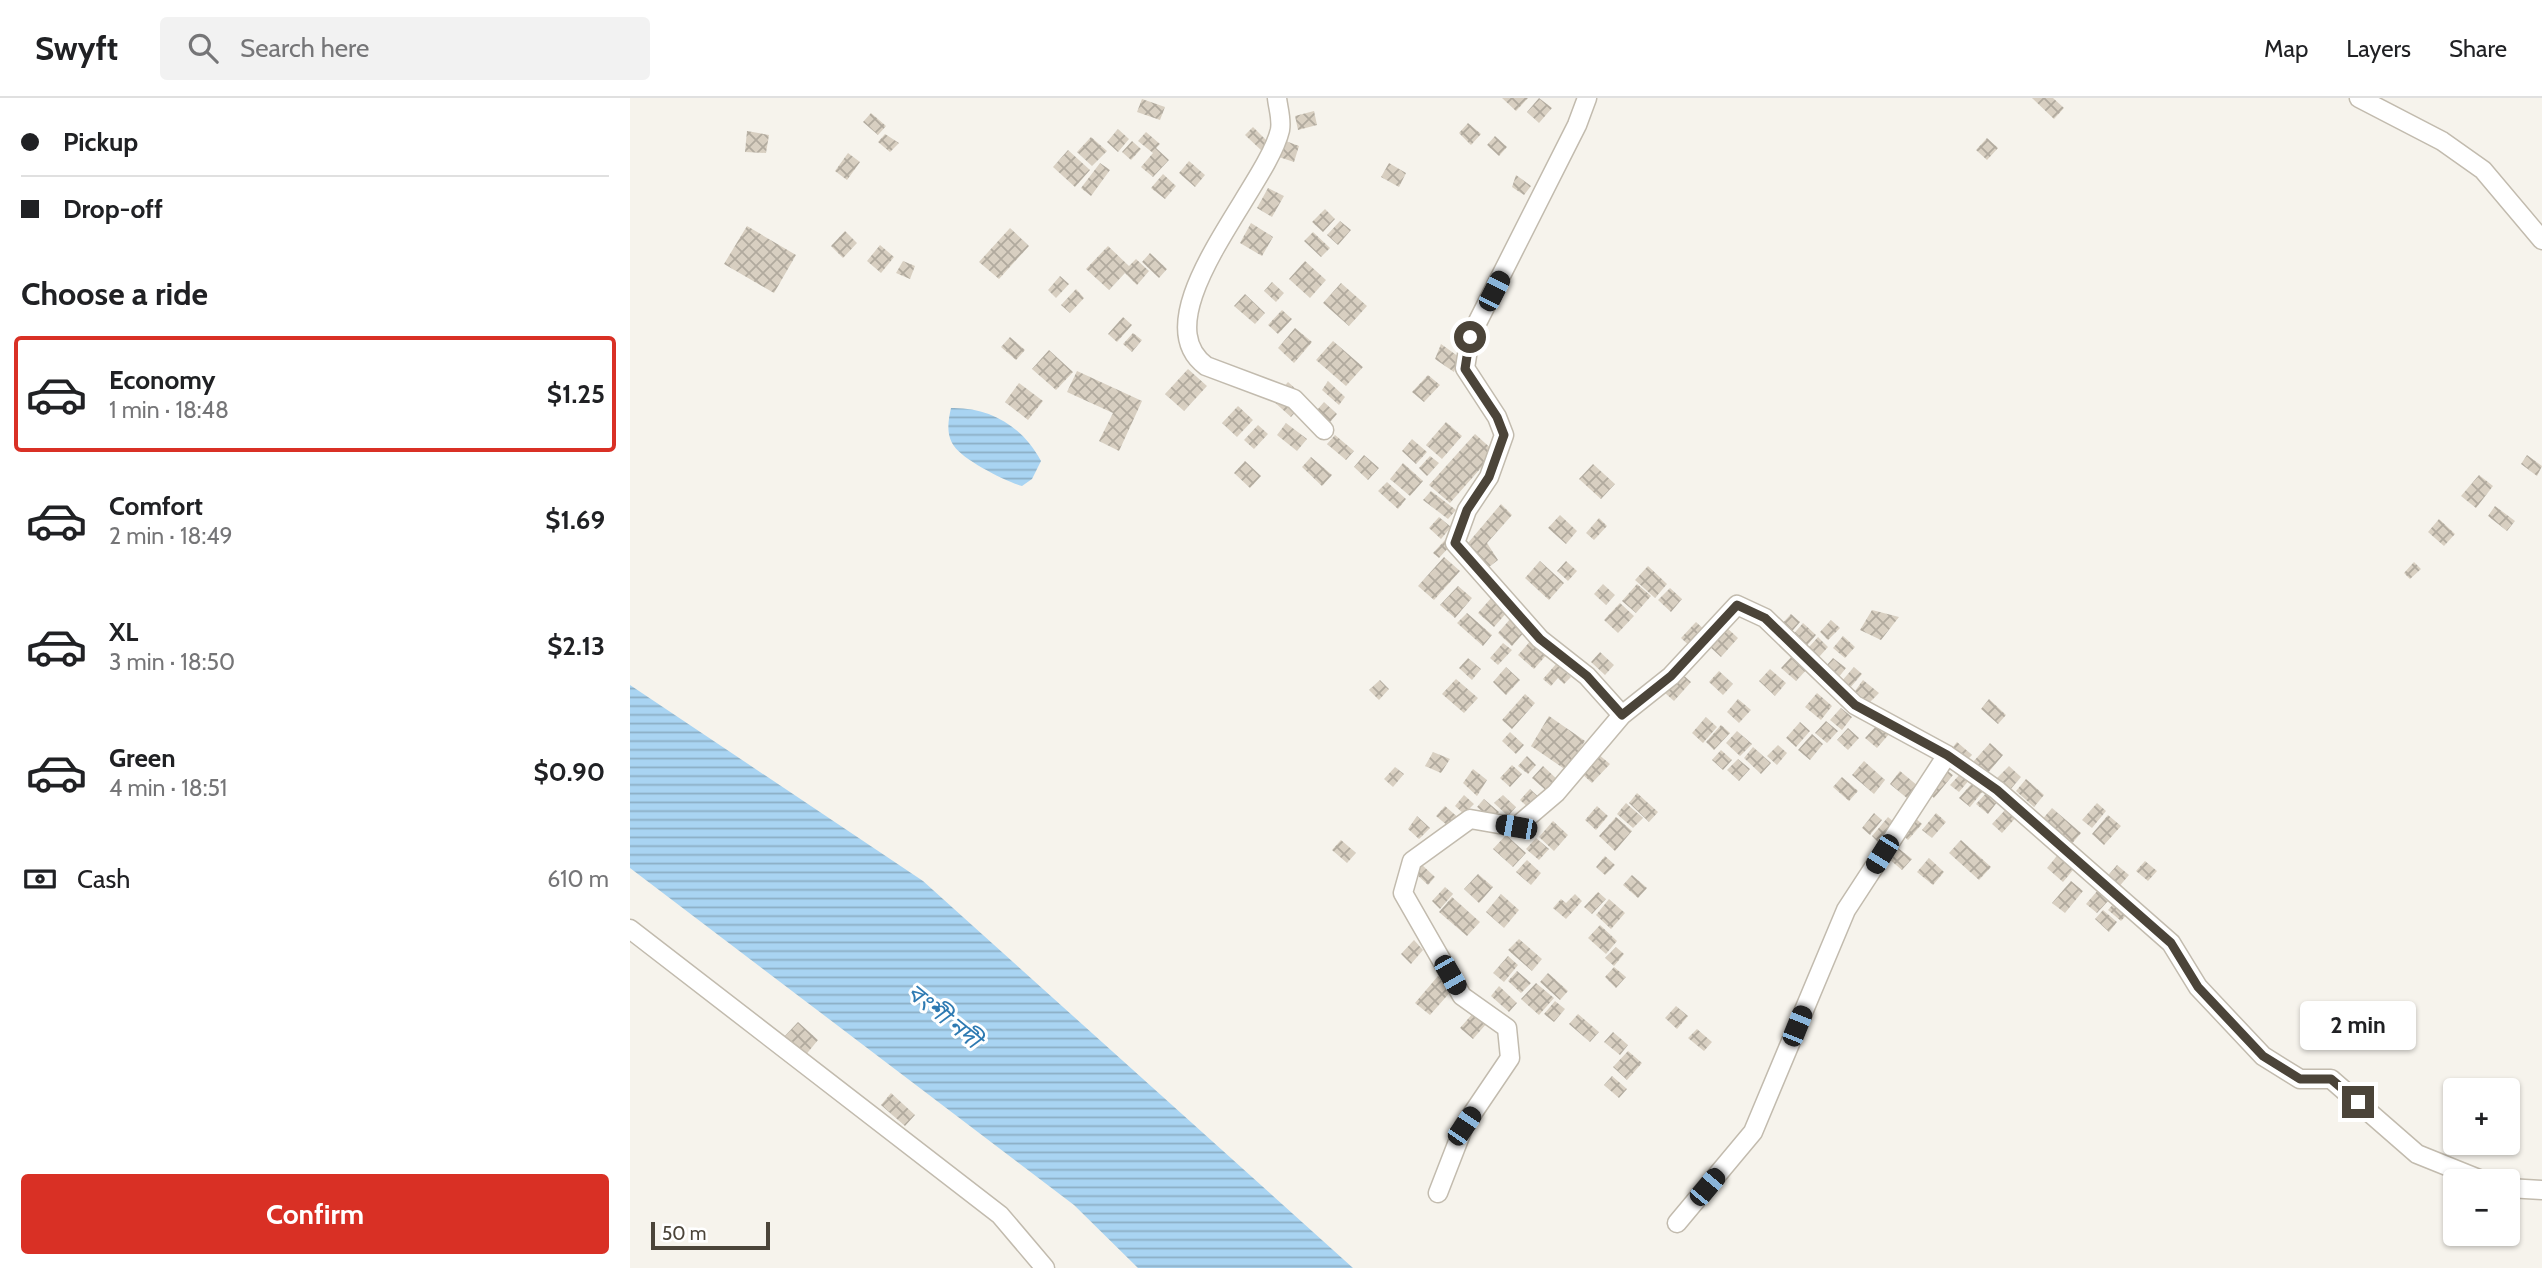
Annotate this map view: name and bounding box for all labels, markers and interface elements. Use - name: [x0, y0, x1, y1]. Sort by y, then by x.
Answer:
- search box: [160, 17, 650, 80]
- text: Swyft: [35, 28, 118, 68]
- icon: search: [184, 29, 222, 67]
- text: Search here: [240, 32, 369, 64]
- text: Map: [2264, 34, 2308, 63]
- text: Layers: [2346, 34, 2411, 63]
- text: Share: [2449, 34, 2507, 63]
- text: Pickup: [63, 126, 138, 158]
- text: Drop-off: [63, 193, 163, 225]
- car: [1476, 268, 1513, 314]
- text: Choose a ride: [21, 274, 208, 313]
- route start: [1454, 321, 1486, 353]
- icon: car: [25, 363, 88, 426]
- text: Economy: [109, 364, 215, 396]
- text: $1.25: [547, 378, 605, 410]
- text: 1 min · 18:48: [109, 396, 229, 424]
- icon: car: [25, 489, 88, 552]
- text: Comfort: [109, 490, 203, 522]
- text: $1.69: [545, 504, 605, 536]
- text: 2 min · 18:49: [109, 522, 233, 550]
- icon: car: [25, 615, 88, 678]
- text: XL: [109, 616, 138, 648]
- text: $2.13: [547, 630, 605, 662]
- text: 3 min · 18:50: [109, 648, 235, 676]
- icon: car: [25, 741, 88, 804]
- text: Green: [109, 742, 176, 774]
- text: $0.90: [533, 756, 605, 788]
- text: 4 min · 18:51: [109, 774, 227, 802]
- car: [1494, 813, 1539, 841]
- car: [1862, 831, 1903, 877]
- icon: cash: [21, 860, 59, 898]
- text: Cash: [77, 863, 130, 895]
- text: 610 m: [547, 865, 609, 893]
- car: [1431, 952, 1470, 998]
- water label: বংশী নদী: [902, 977, 991, 1057]
- callout: 2 min: [2300, 1000, 2416, 1049]
- car: [1780, 1003, 1815, 1049]
- text: 2 min: [2330, 1011, 2386, 1039]
- map controls: [2443, 1078, 2520, 1246]
- button: +: [2443, 1078, 2520, 1155]
- route end: [2342, 1086, 2374, 1118]
- car: [1444, 1103, 1485, 1149]
- car: [1686, 1164, 1729, 1210]
- button: −: [2443, 1169, 2520, 1246]
- button: Confirm: [21, 1174, 609, 1254]
- scale bar: [651, 1219, 770, 1251]
- text: 50 m: [662, 1222, 706, 1245]

